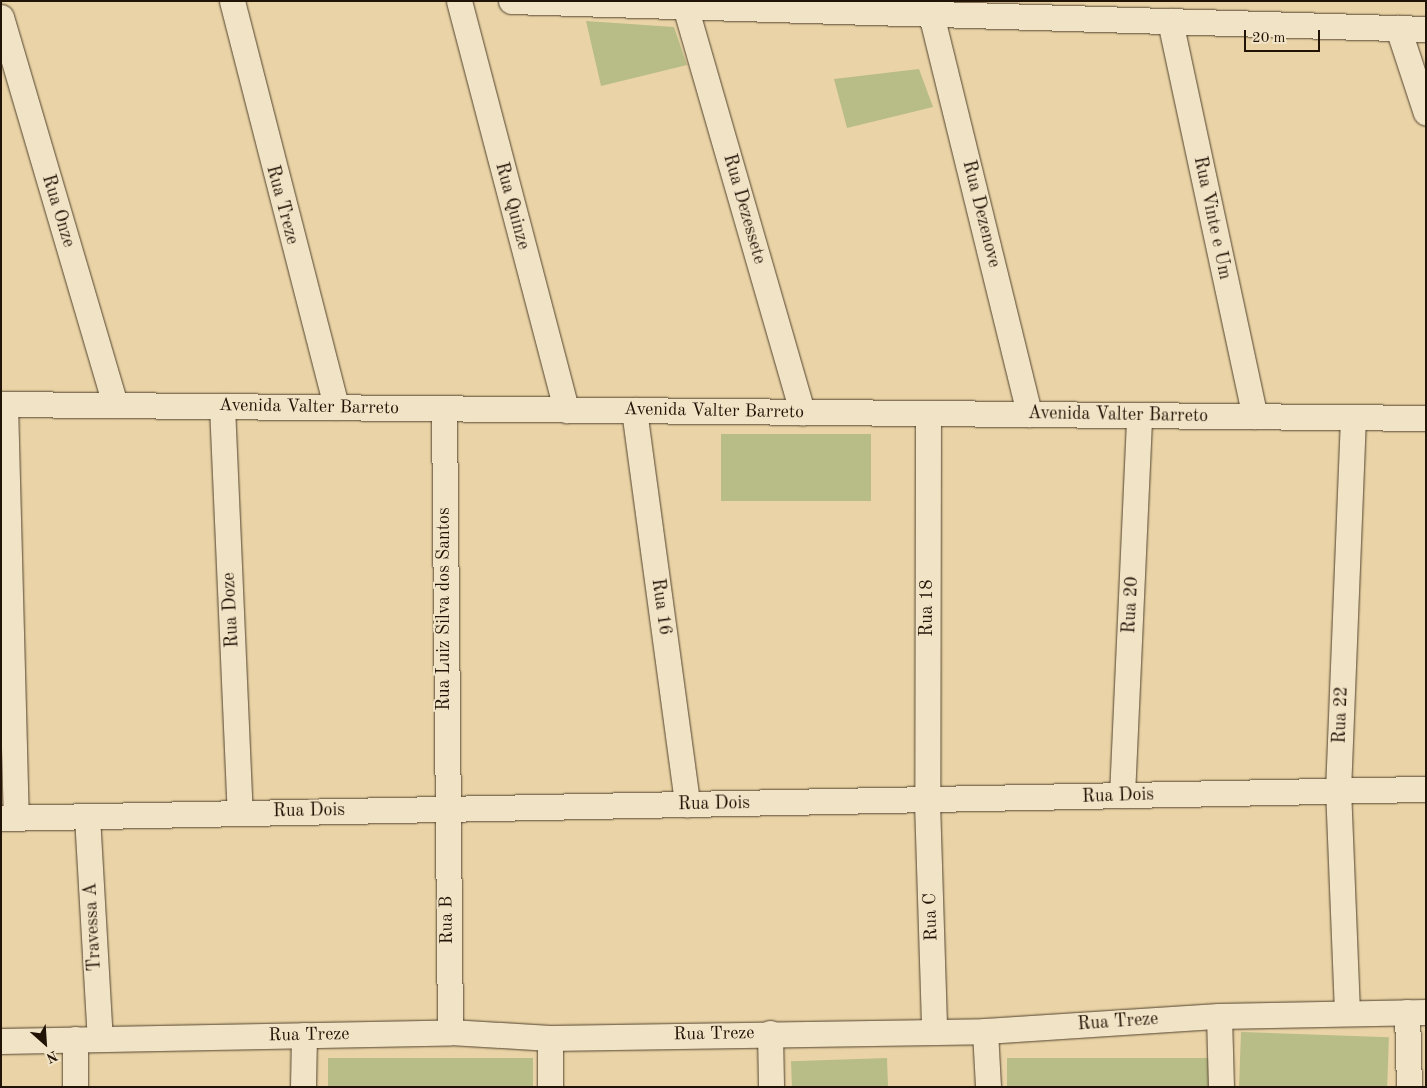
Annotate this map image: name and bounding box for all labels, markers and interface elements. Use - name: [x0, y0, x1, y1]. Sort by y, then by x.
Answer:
- scale bar: [1247, 20, 1323, 52]
- text: 20 m: [1252, 31, 1286, 46]
- street label: Rua Dezessete: [718, 152, 770, 266]
- street label: Rua Vinte e Um: [1188, 154, 1236, 282]
- street label: Rua Dezenove: [957, 158, 1005, 270]
- street label: Rua Quinze: [490, 160, 534, 252]
- street label: Rua Treze: [261, 163, 303, 247]
- street label: Rua Onze: [37, 172, 79, 250]
- street label: Avenida Valter Barreto: [219, 395, 399, 419]
- street label: Avenida Valter Barreto: [624, 399, 804, 423]
- street label: Avenida Valter Barreto: [1028, 403, 1208, 427]
- street label: Rua Luiz Silva dos Santos: [433, 507, 455, 711]
- street label: Rua Doze: [218, 572, 244, 648]
- street label: Rua 20: [1119, 576, 1143, 634]
- street label: Rua 16: [646, 577, 676, 637]
- street label: Rua 18: [916, 579, 938, 637]
- street label: Rua 22: [1329, 686, 1353, 744]
- street label: Rua Dois: [1082, 784, 1154, 808]
- street label: Rua Dois: [678, 793, 750, 815]
- street label: Rua Dois: [273, 800, 345, 822]
- street label: Travessa A: [80, 882, 106, 972]
- street label: Rua C: [919, 892, 943, 942]
- street label: Rua B: [436, 895, 458, 945]
- street label: Rua Treze: [1077, 1008, 1159, 1036]
- north arrow: [20, 1018, 70, 1068]
- street label: Rua Treze: [673, 1022, 755, 1046]
- street label: Rua Treze: [268, 1023, 350, 1047]
- text: N: [44, 1048, 59, 1065]

